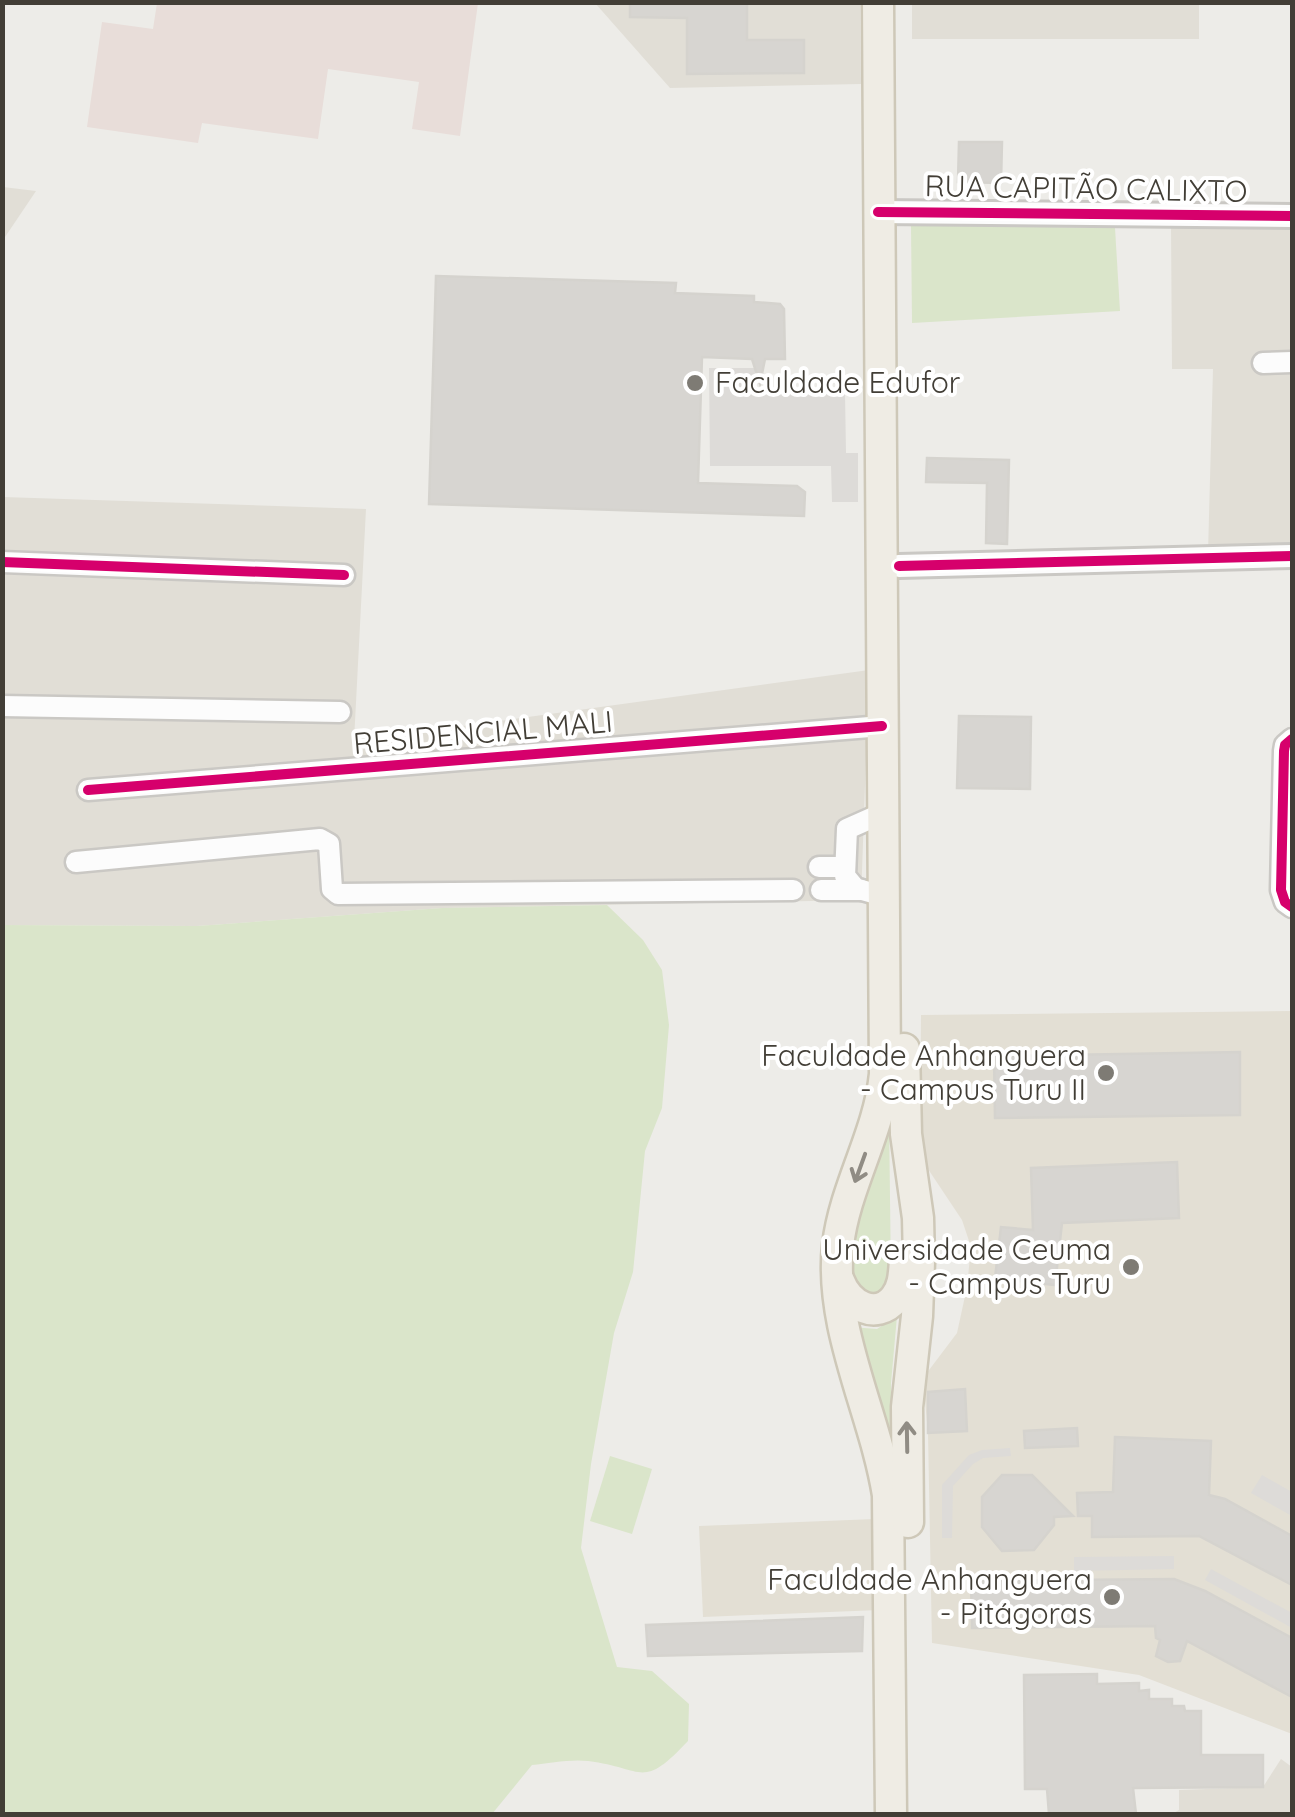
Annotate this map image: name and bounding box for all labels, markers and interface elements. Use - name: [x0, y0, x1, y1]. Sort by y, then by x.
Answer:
- street label: RUA CAPITÃO CALIXTO: [924, 166, 1248, 210]
- place label: Faculdade Edufor: [715, 363, 961, 401]
- marker: Faculdade Edufor: [684, 372, 706, 394]
- street label: RESIDENCIAL MALI: [352, 702, 614, 762]
- place label: Faculdade Anhanguera - Campus Turu II: [761, 1036, 1086, 1108]
- marker: Faculdade Anhanguera - Campus Turu II: [1095, 1062, 1117, 1084]
- one-way arrow: [850, 1151, 868, 1182]
- place label: Universidade Ceuma - Campus Turu: [822, 1230, 1111, 1302]
- marker: Universidade Ceuma - Campus Turu: [1120, 1256, 1142, 1278]
- one-way arrow: [898, 1422, 917, 1454]
- place label: Faculdade Anhanguera - Pitágoras: [767, 1560, 1092, 1632]
- marker: Faculdade Anhanguera - Pitágoras: [1101, 1586, 1123, 1608]

